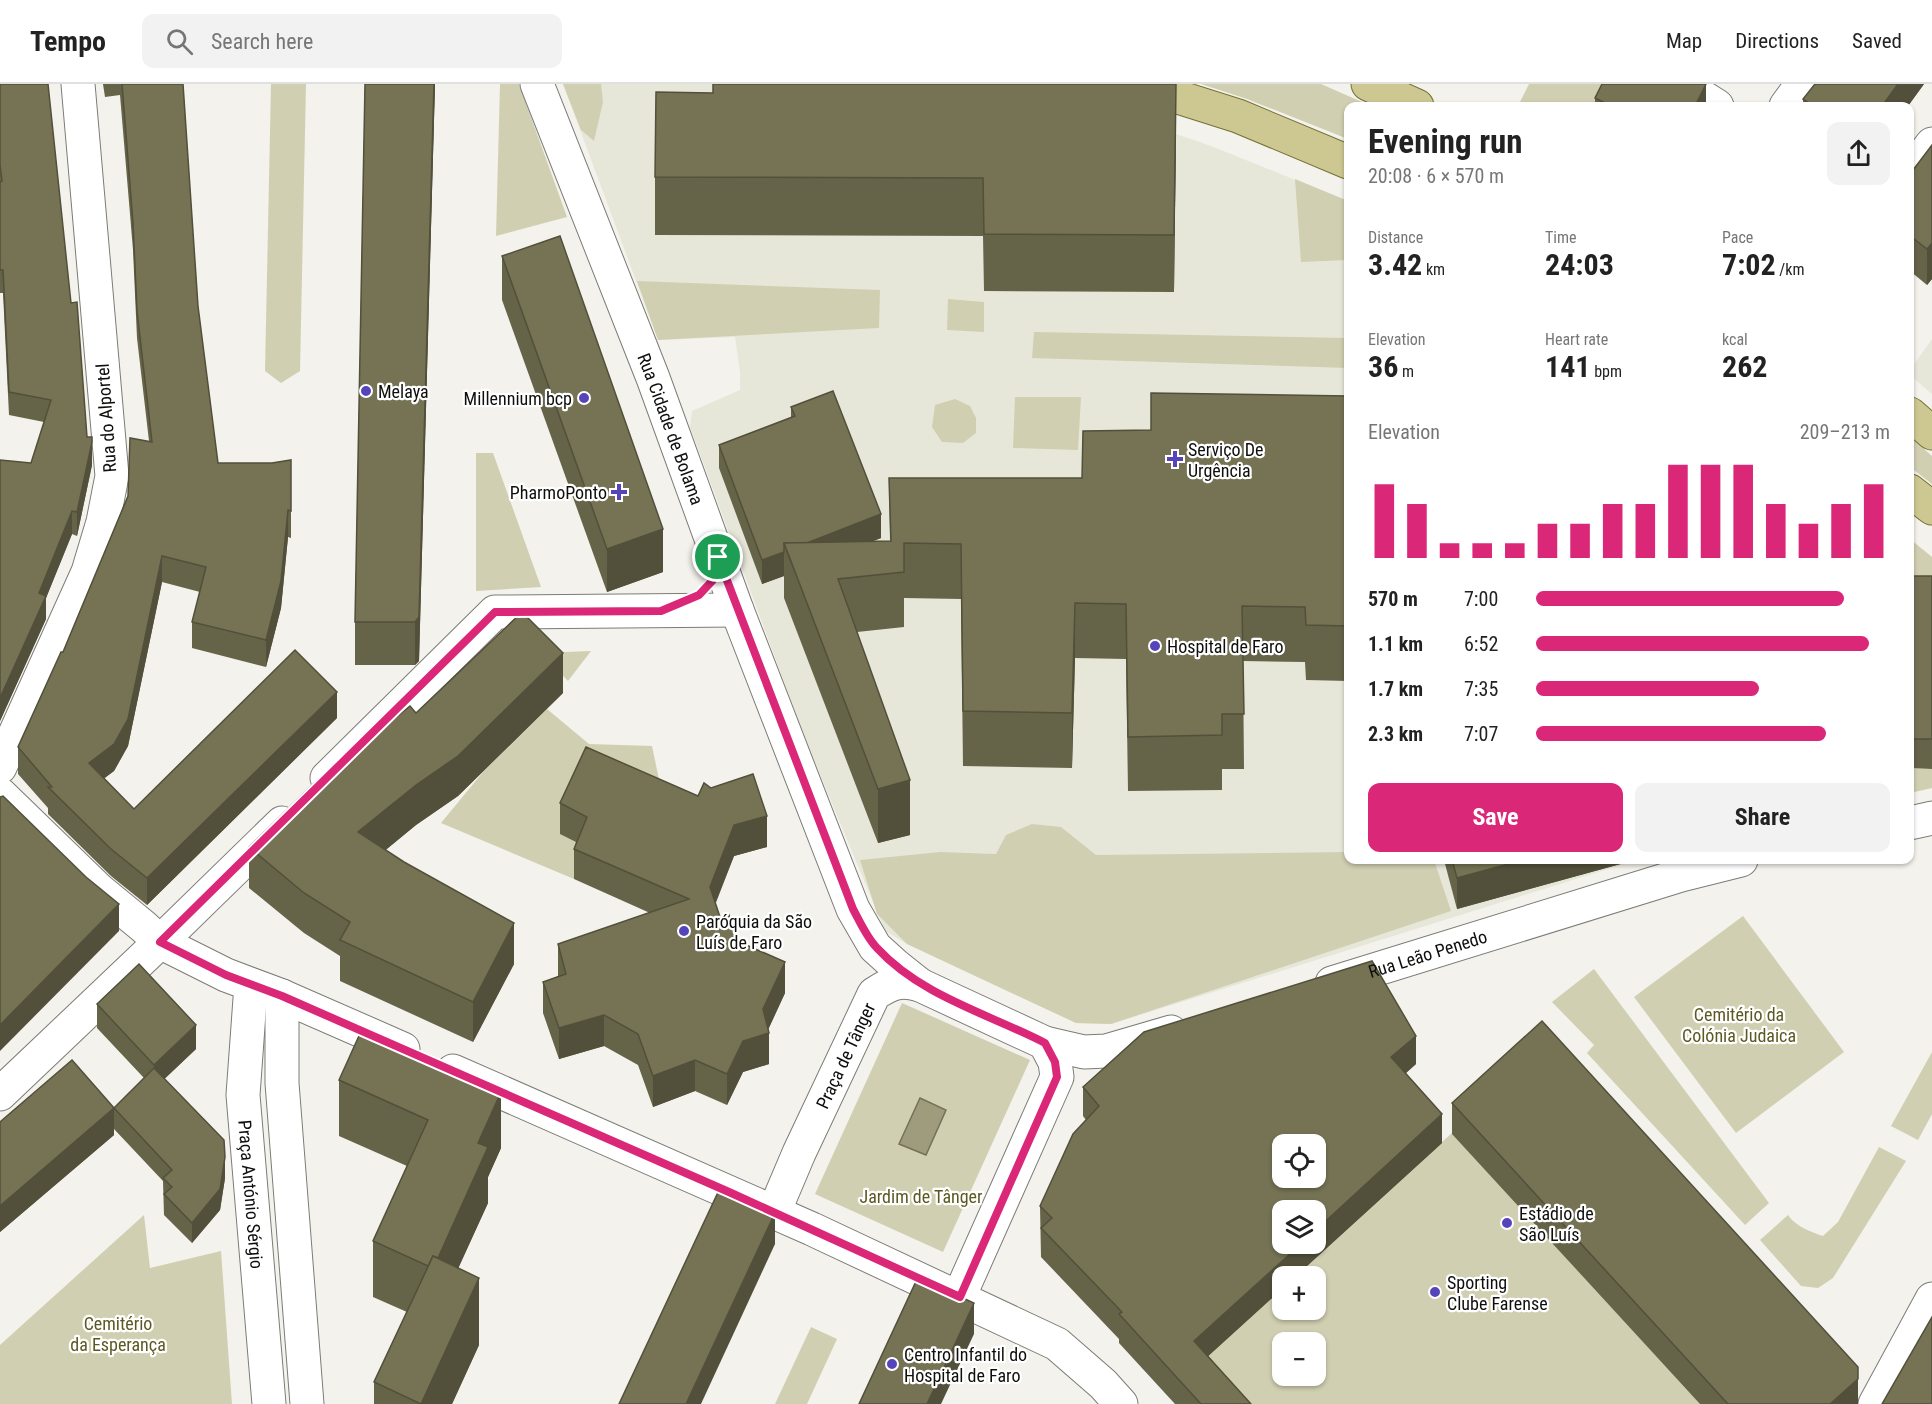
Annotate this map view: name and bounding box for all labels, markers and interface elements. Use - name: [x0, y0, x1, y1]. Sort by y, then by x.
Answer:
- search box: [142, 14, 562, 68]
- text: Tempo: [30, 25, 106, 58]
- icon: search: [163, 25, 196, 58]
- text: Search here: [211, 29, 313, 54]
- text: Map: [1666, 29, 1702, 53]
- text: Directions: [1735, 29, 1819, 53]
- text: Saved: [1852, 29, 1902, 53]
- text: Evening run: [1368, 122, 1523, 161]
- button: share: [1827, 122, 1890, 185]
- text: 20:08 · 6 × 570 m: [1368, 164, 1504, 188]
- text: Distance: [1368, 228, 1423, 247]
- text: Time: [1545, 228, 1577, 247]
- text: Pace: [1722, 228, 1753, 247]
- text: 3.42: [1368, 247, 1422, 282]
- text: 24:03: [1545, 247, 1614, 282]
- text: 7:02: [1722, 247, 1776, 282]
- text: km: [1422, 260, 1445, 279]
- text: /km: [1776, 260, 1805, 279]
- text: Elevation: [1368, 330, 1426, 349]
- text: Heart rate: [1545, 330, 1608, 349]
- text: kcal: [1722, 330, 1748, 349]
- text: 36: [1368, 349, 1398, 384]
- text: 141: [1545, 349, 1590, 384]
- text: 262: [1722, 349, 1767, 384]
- street label: Rua Cidade de Bolama: [634, 350, 708, 507]
- text: m: [1398, 362, 1414, 381]
- text: bpm: [1590, 362, 1622, 381]
- street label: Rua do Alportel: [92, 363, 120, 473]
- place label: Melaya: [378, 381, 429, 402]
- marker: Melaya: [359, 384, 373, 398]
- place label: Millennium bcp: [464, 388, 572, 409]
- marker: Millennium bcp: [577, 391, 591, 405]
- text: Elevation: [1368, 420, 1440, 444]
- text: 209–213 m: [1800, 420, 1890, 444]
- place label: Serviço De Urgência: [1188, 439, 1263, 481]
- marker: Serviço De Urgência: [1166, 450, 1184, 468]
- place label: PharmoPonto: [510, 482, 607, 503]
- marker: PharmoPonto: [612, 485, 626, 499]
- pin: [692, 531, 743, 582]
- icon: arrive: [701, 540, 734, 573]
- text: 570 m: [1368, 587, 1418, 611]
- text: 7:00: [1464, 587, 1498, 611]
- text: 1.1 km: [1368, 632, 1423, 656]
- text: 6:52: [1464, 632, 1498, 656]
- place label: Hospital de Faro: [1167, 636, 1283, 657]
- marker: Hospital de Faro: [1148, 639, 1162, 653]
- text: 1.7 km: [1368, 677, 1423, 701]
- text: 7:35: [1464, 677, 1498, 701]
- text: 2.3 km: [1368, 722, 1423, 746]
- text: 7:07: [1464, 722, 1498, 746]
- button: Save: [1368, 783, 1623, 852]
- button: Share: [1635, 783, 1890, 852]
- place label: Paróquia da São Luís de Faro: [696, 911, 812, 953]
- marker: Paróquia da São Luís de Faro: [677, 924, 691, 938]
- street label: Rua Leão Penedo: [1366, 925, 1490, 982]
- street label: Praça de Tânger: [811, 999, 879, 1112]
- park label: Cemitério da Colónia Judaica: [1682, 1004, 1796, 1046]
- street label: Praça António Sérgio: [235, 1119, 268, 1270]
- map controls: [1272, 1134, 1326, 1386]
- button: locate: [1272, 1134, 1326, 1188]
- park label: Jardim de Tânger: [859, 1186, 983, 1207]
- button: layers: [1272, 1200, 1326, 1254]
- place label: Estádio de São Luís: [1519, 1203, 1594, 1245]
- marker: Estádio de São Luís: [1500, 1216, 1514, 1230]
- button: +: [1272, 1266, 1326, 1320]
- place label: Sporting Clube Farense: [1447, 1272, 1548, 1314]
- marker: Sporting Clube Farense: [1428, 1285, 1442, 1299]
- park label: Cemitério da Esperança: [70, 1313, 166, 1355]
- button: −: [1272, 1332, 1326, 1386]
- place label: Centro Infantil do Hospital de Faro: [904, 1344, 1027, 1386]
- marker: Centro Infantil do Hospital de Faro: [885, 1357, 899, 1371]

